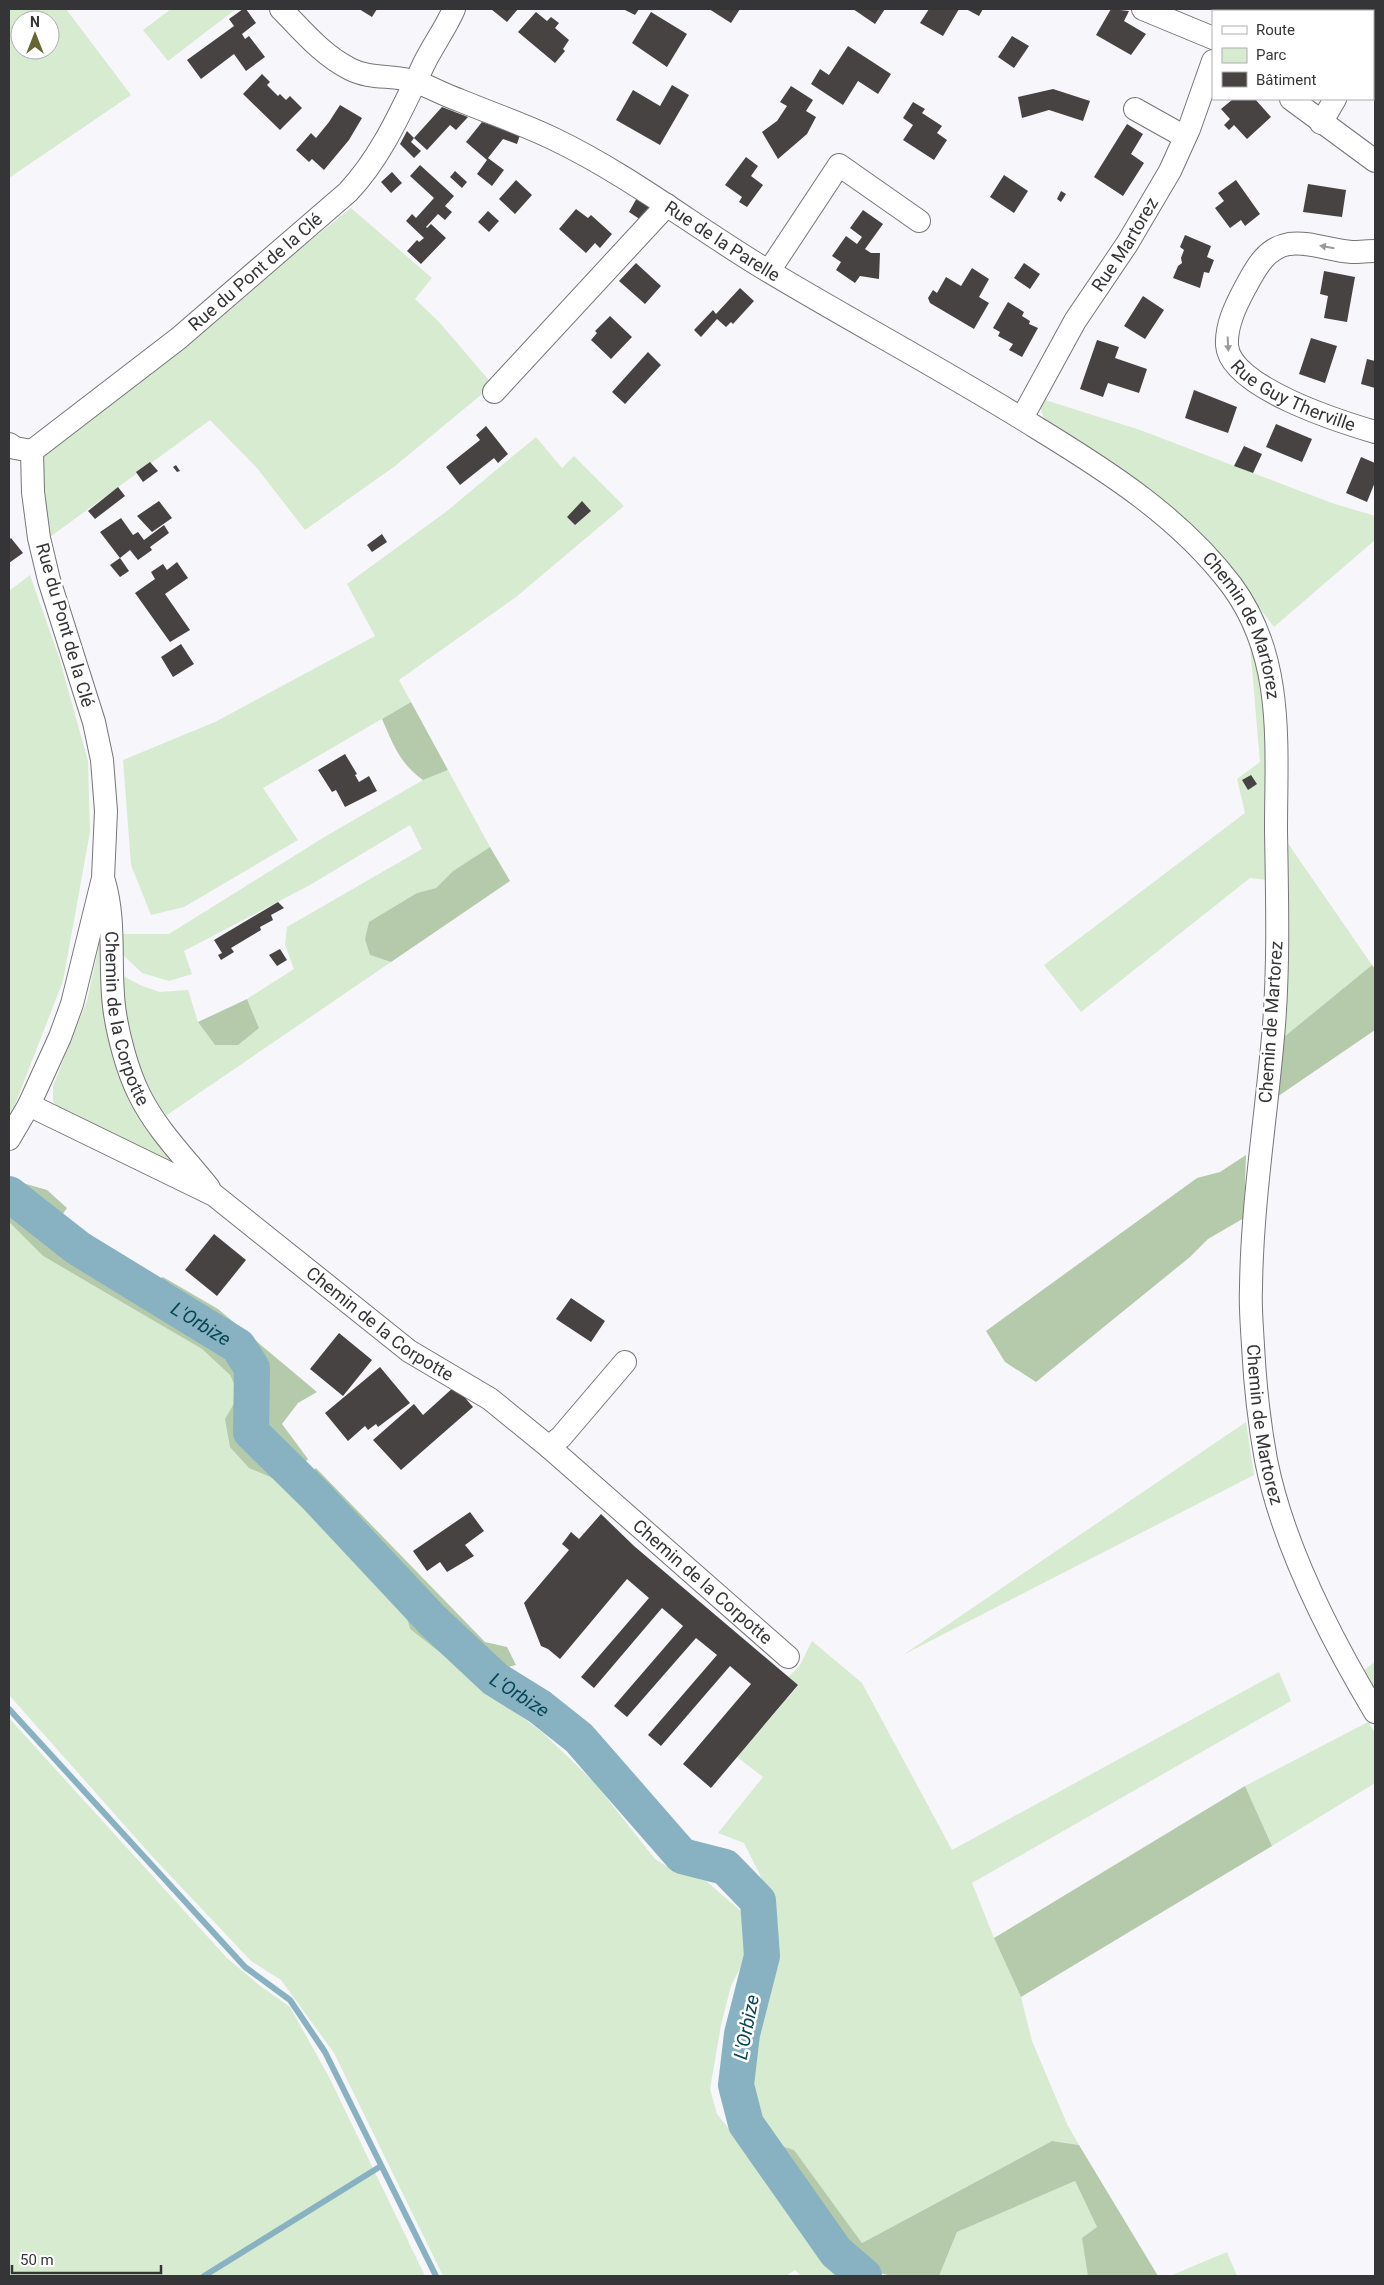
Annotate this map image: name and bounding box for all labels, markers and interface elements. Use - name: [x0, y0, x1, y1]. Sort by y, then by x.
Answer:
- north arrow: [10, 10, 60, 60]
- legend: [1212, 10, 1374, 100]
- text: N: [30, 14, 40, 30]
- text: Route: [1256, 21, 1295, 39]
- text: Parc: [1256, 46, 1286, 64]
- text: Bâtiment: [1256, 71, 1316, 89]
- street label: Rue Martorez: [1087, 193, 1162, 295]
- street label: Rue de la Parelle: [661, 196, 784, 286]
- street label: Rue du Pont de la Clé: [184, 208, 326, 335]
- one-way arrow: [1319, 243, 1335, 251]
- one-way arrow: [1225, 336, 1233, 352]
- street label: Rue Guy Therville: [1226, 355, 1358, 435]
- street label: Rue du Pont de la Clé: [32, 540, 99, 709]
- street label: Chemin de Martorez: [1198, 547, 1284, 700]
- street label: Chemin de la Corpotte: [101, 931, 154, 1109]
- street label: Chemin de Martorez: [1254, 940, 1287, 1104]
- street label: Chemin de la Corpotte: [302, 1262, 457, 1385]
- water label: L'Orbize: [167, 1297, 235, 1351]
- street label: Chemin de Martorez: [1243, 1344, 1288, 1507]
- street label: Chemin de la Corpotte: [629, 1515, 777, 1648]
- water label: L'Orbize: [486, 1668, 554, 1722]
- water label: L'Orbize: [729, 1992, 764, 2062]
- scale bar: [12, 2242, 161, 2274]
- text: 50 m: [20, 2251, 54, 2269]

